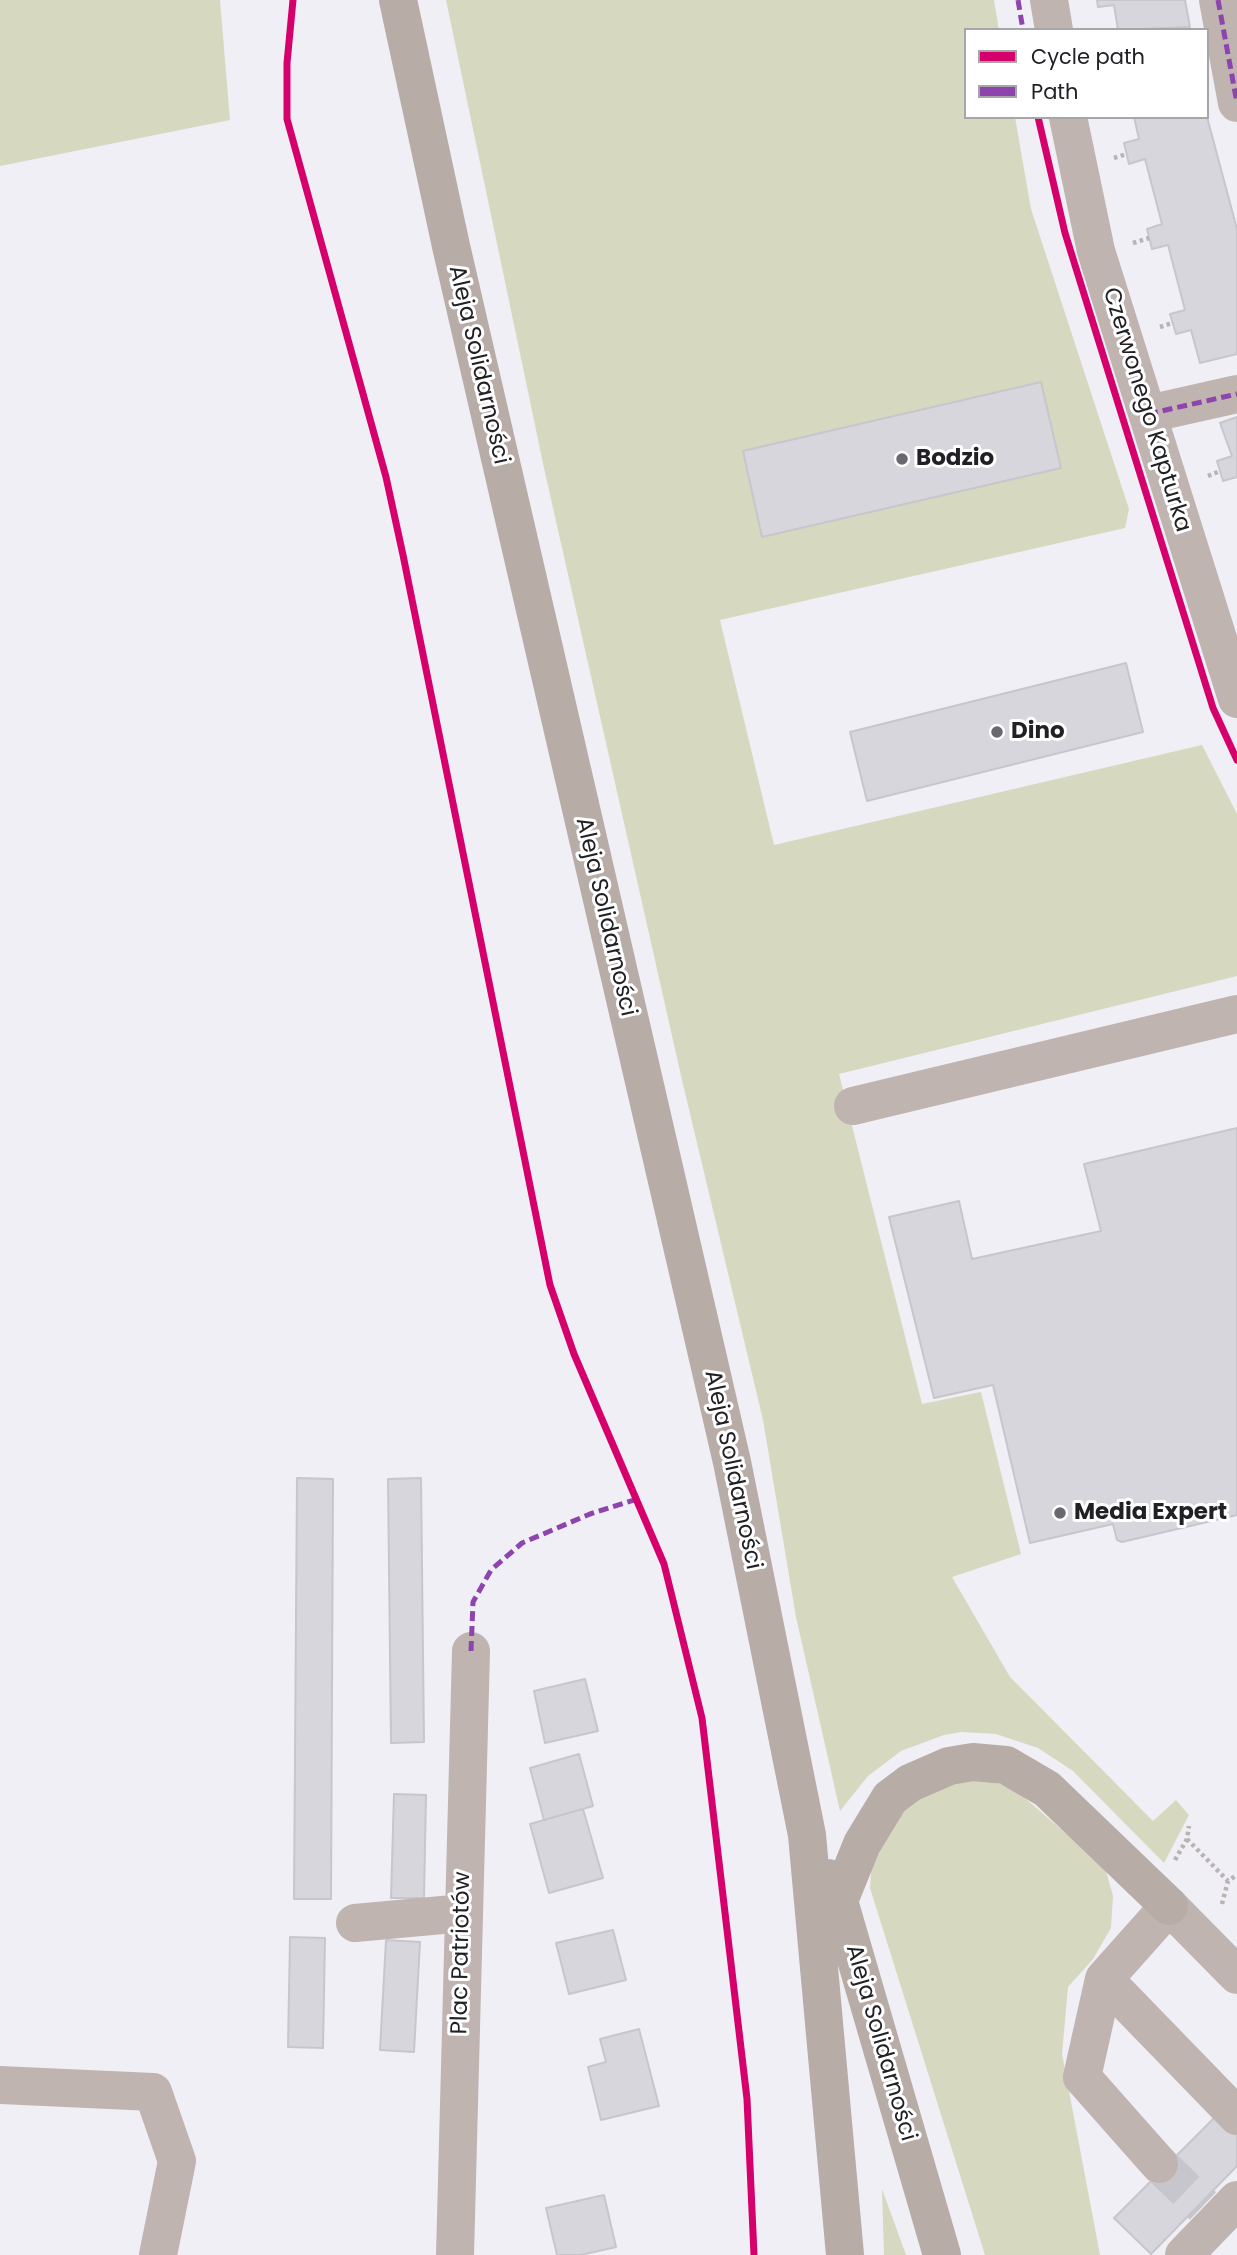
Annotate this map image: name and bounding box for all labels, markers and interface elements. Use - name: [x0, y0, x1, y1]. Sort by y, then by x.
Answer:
- legend: [964, 28, 1209, 119]
- text: Cycle path: [1031, 42, 1145, 71]
- text: Path: [1031, 77, 1078, 106]
- street label: Aleja Solidarności: [442, 263, 514, 467]
- street label: Czerwonego Kapturka: [1096, 285, 1196, 535]
- place label: Bodzio: [916, 445, 994, 473]
- marker: Bodzio: [894, 451, 910, 467]
- place label: Dino: [1011, 718, 1065, 746]
- marker: Dino: [989, 724, 1005, 740]
- street label: Aleja Solidarności: [569, 815, 641, 1019]
- street label: Aleja Solidarności: [697, 1368, 767, 1572]
- place label: Media Expert: [1074, 1499, 1227, 1527]
- marker: Media Expert: [1052, 1505, 1068, 1521]
- street label: Plac Patriotów: [447, 1871, 477, 2035]
- street label: Aleja Solidarności: [839, 1942, 921, 2144]

